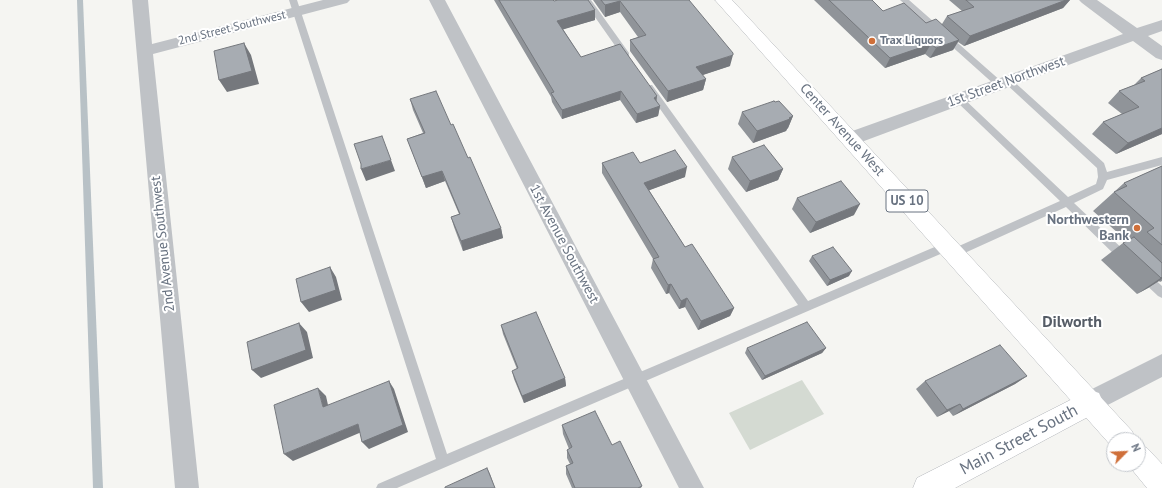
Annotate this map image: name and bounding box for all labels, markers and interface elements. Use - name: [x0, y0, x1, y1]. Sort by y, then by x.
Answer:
- street label: 2nd Street Southwest: [177, 8, 287, 48]
- place label: Trax Liquors: [880, 34, 943, 48]
- marker: Trax Liquors: [867, 36, 877, 46]
- street label: 1st Street Northwest: [945, 53, 1067, 111]
- street label: Center Avenue West: [796, 80, 888, 180]
- street label: 2nd Avenue Southwest: [147, 175, 179, 313]
- street label: 1st Avenue Southwest: [526, 182, 602, 306]
- road number: US 10: [886, 190, 928, 212]
- place label: Northwestern Bank: [1047, 212, 1129, 244]
- marker: Northwestern Bank: [1132, 223, 1142, 233]
- district label: Dilworth: [1042, 312, 1102, 332]
- street label: Main Street South: [957, 400, 1081, 480]
- north arrow: [1106, 432, 1146, 472]
- text: N: [1128, 441, 1144, 454]

